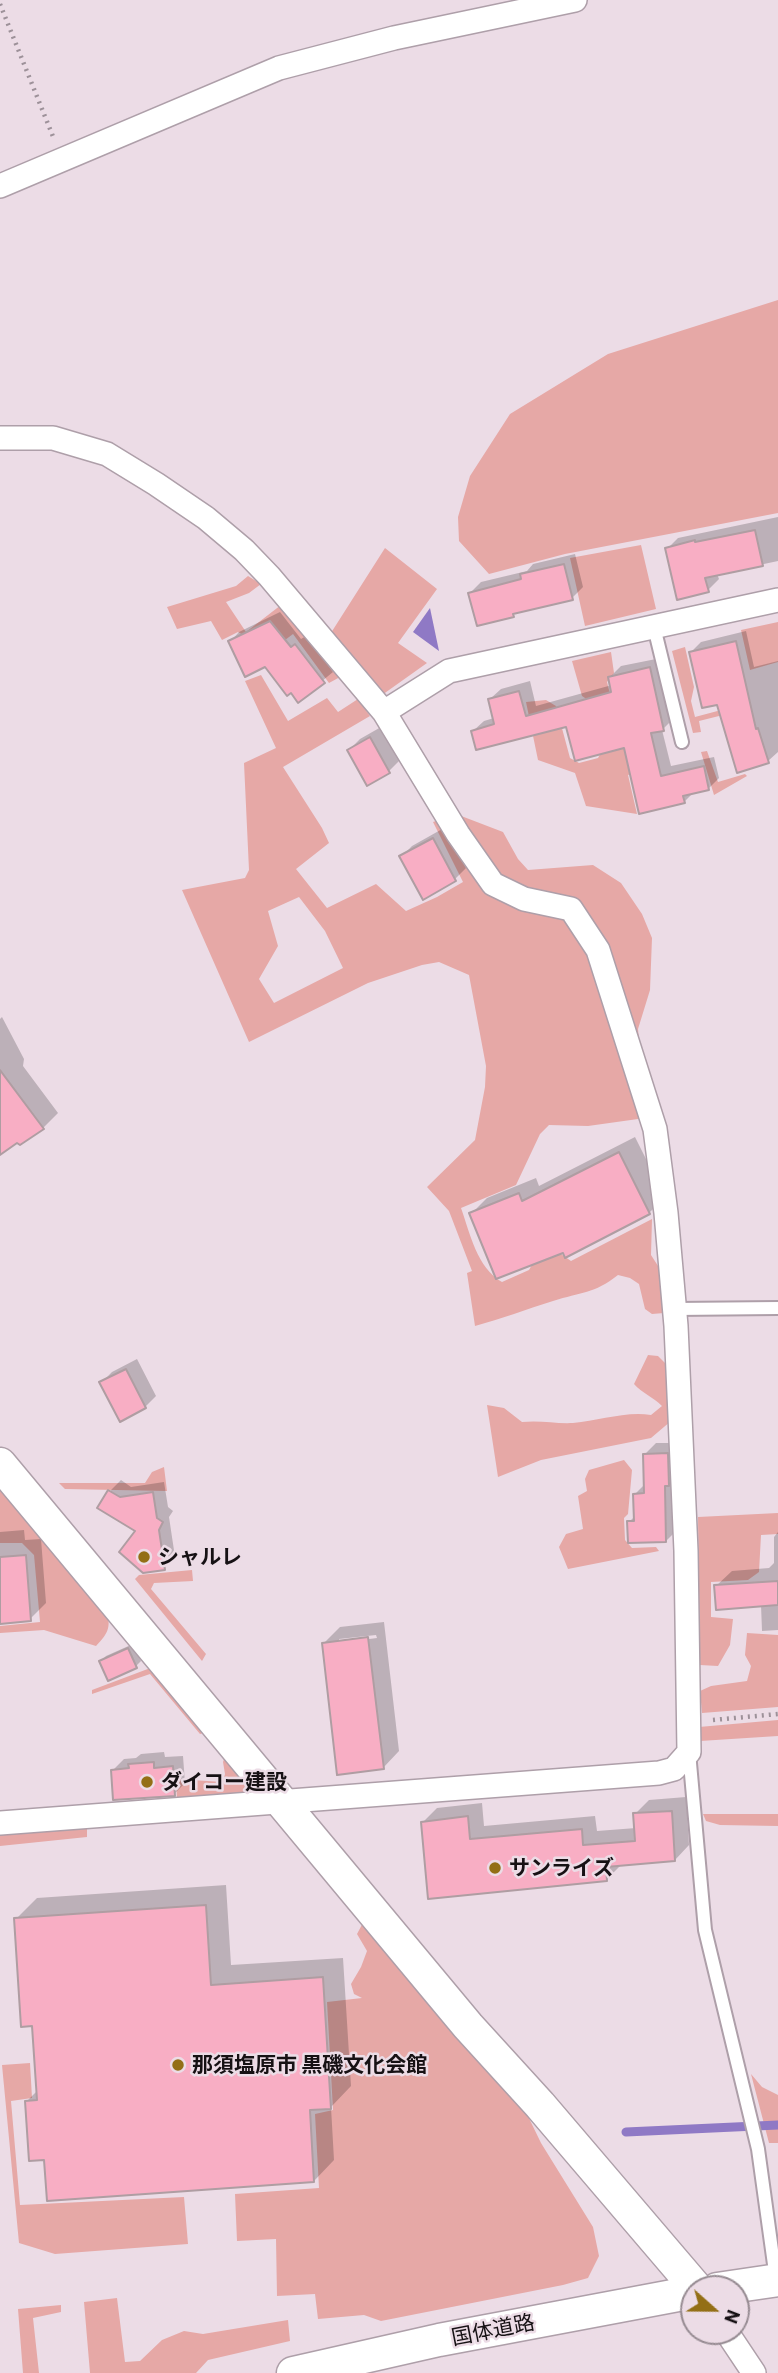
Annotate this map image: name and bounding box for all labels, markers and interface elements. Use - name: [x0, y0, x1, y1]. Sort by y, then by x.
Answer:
- place label: シャルレ: [158, 1544, 242, 1570]
- marker: シャルレ: [136, 1549, 152, 1565]
- place label: ダイコー建設: [161, 1769, 287, 1795]
- marker: ダイコー建設: [139, 1774, 155, 1790]
- place label: サンライズ: [509, 1855, 614, 1881]
- marker: サンライズ: [487, 1860, 503, 1876]
- place label: 那須塩原市 黒磯文化会館: [192, 2052, 427, 2078]
- marker: 那須塩原市 黒磯文化会館: [170, 2057, 186, 2073]
- north arrow: [680, 2275, 750, 2345]
- text: N: [720, 2307, 746, 2327]
- street label: 国体道路: [449, 2310, 537, 2350]

